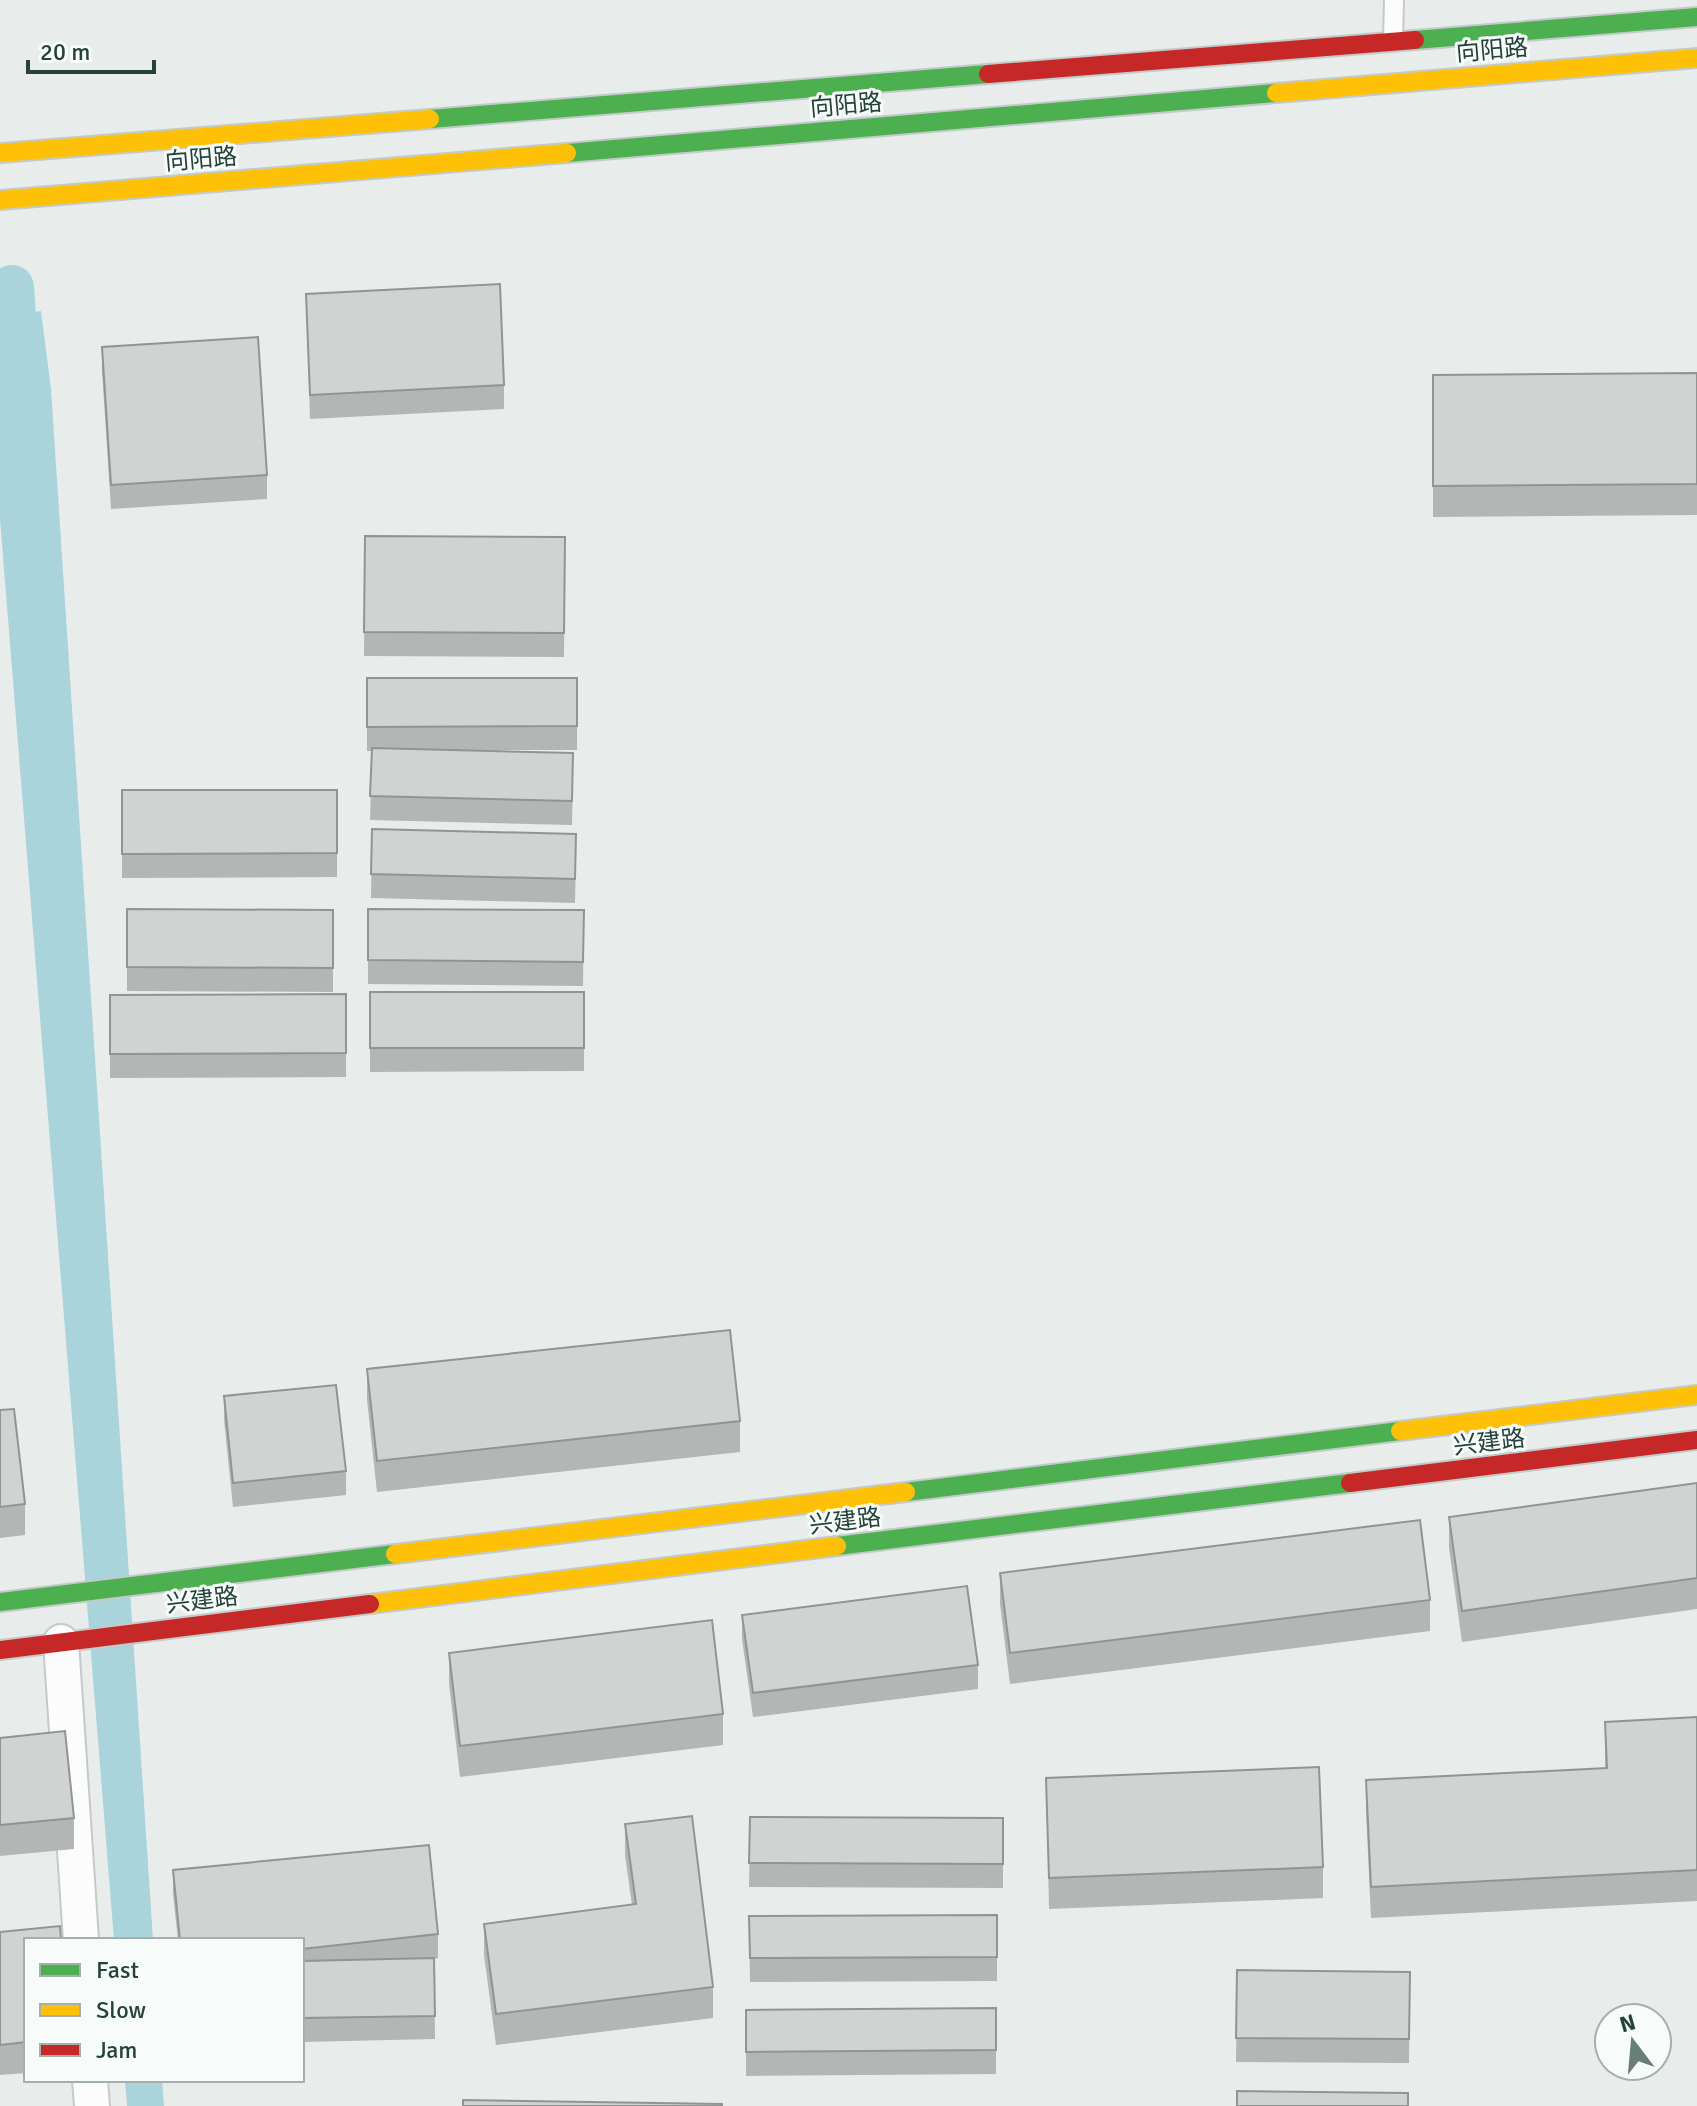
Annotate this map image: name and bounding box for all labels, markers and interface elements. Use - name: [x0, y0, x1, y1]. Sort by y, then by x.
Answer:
- scale bar: [28, 24, 154, 74]
- street label: 向阳路: [1455, 32, 1529, 68]
- text: 20 m: [40, 37, 90, 67]
- street label: 向阳路: [809, 87, 883, 123]
- street label: 向阳路: [164, 141, 238, 177]
- street label: 兴建路: [1451, 1423, 1527, 1461]
- street label: 兴建路: [807, 1502, 883, 1540]
- street label: 兴建路: [164, 1581, 240, 1619]
- legend: [24, 1938, 304, 2082]
- text: Fast: [96, 1955, 139, 1985]
- text: Slow: [96, 1995, 146, 2025]
- north arrow: [1593, 2002, 1673, 2082]
- text: N: [1617, 2008, 1639, 2038]
- text: Jam: [96, 2035, 137, 2065]

